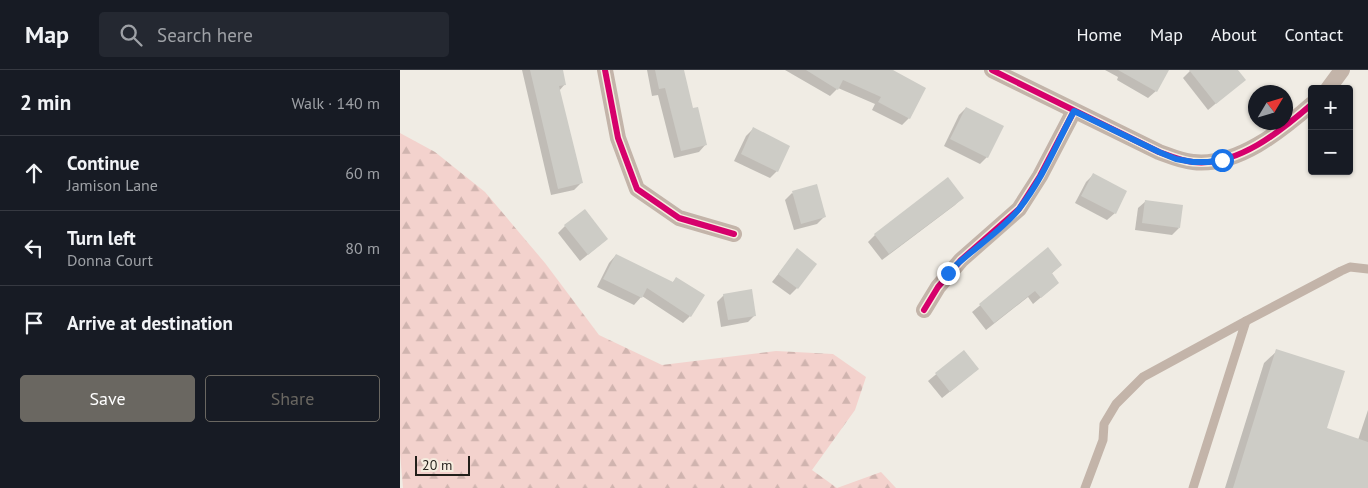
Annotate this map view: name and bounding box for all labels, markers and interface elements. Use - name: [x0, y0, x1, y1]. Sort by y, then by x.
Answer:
- search box: [99, 12, 449, 57]
- text: Map: [25, 19, 69, 50]
- icon: search: [117, 21, 145, 49]
- text: Search here: [157, 23, 253, 47]
- text: Home: [1076, 23, 1122, 46]
- text: Map: [1150, 23, 1183, 46]
- text: About: [1211, 23, 1257, 46]
- text: Contact: [1285, 23, 1343, 46]
- north arrow: [1248, 85, 1293, 130]
- map controls: [1308, 85, 1353, 175]
- button: +: [1308, 85, 1353, 130]
- text: 2 min: [20, 89, 71, 116]
- text: Walk · 140 m: [291, 93, 380, 113]
- button: −: [1308, 130, 1353, 175]
- route start: [1211, 149, 1234, 172]
- text: Continue: [67, 151, 139, 175]
- icon: ahead: [20, 159, 48, 187]
- text: 60 m: [345, 163, 380, 183]
- text: Jamison Lane: [67, 175, 158, 195]
- text: Turn left: [67, 226, 136, 250]
- icon: left: [20, 234, 48, 262]
- text: 80 m: [345, 238, 380, 258]
- text: Donna Court: [67, 250, 153, 270]
- route end: [937, 262, 960, 285]
- icon: arrive: [20, 309, 48, 337]
- text: Arrive at destination: [67, 311, 233, 335]
- button: Save: [20, 375, 195, 422]
- button: Share: [205, 375, 380, 422]
- scale bar: [415, 453, 470, 476]
- text: 20 m: [422, 456, 452, 474]

